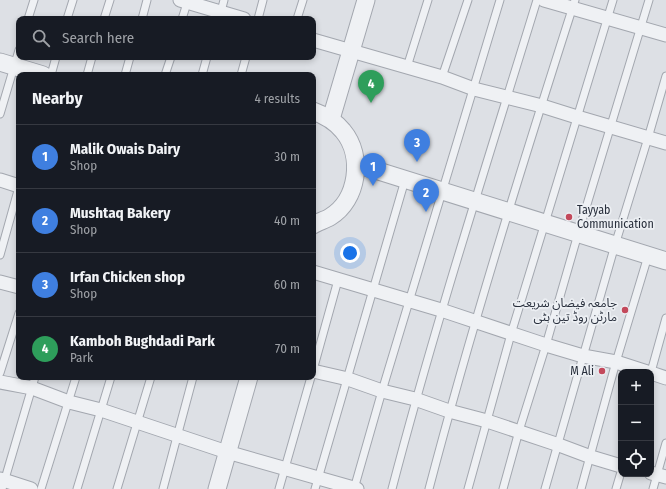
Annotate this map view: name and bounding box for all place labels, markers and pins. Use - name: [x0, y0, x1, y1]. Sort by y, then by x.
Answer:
- pin: 4: [358, 70, 384, 103]
- pin: 3: [404, 129, 430, 162]
- pin: 1: [360, 153, 386, 186]
- pin: 2: [413, 179, 439, 212]
- place label: Tayyab Communication: [577, 203, 654, 231]
- marker: Tayyab Communication: [564, 212, 574, 222]
- place label: جامعہ فیضان شریعت مارٹن روڈ تین ہٹی: [513, 296, 617, 324]
- marker: جامعہ فیضان شریعت مارٹن روڈ تین ہٹی: [620, 305, 630, 315]
- place label: M Ali: [570, 364, 594, 378]
- marker: M Ali: [597, 366, 607, 376]

